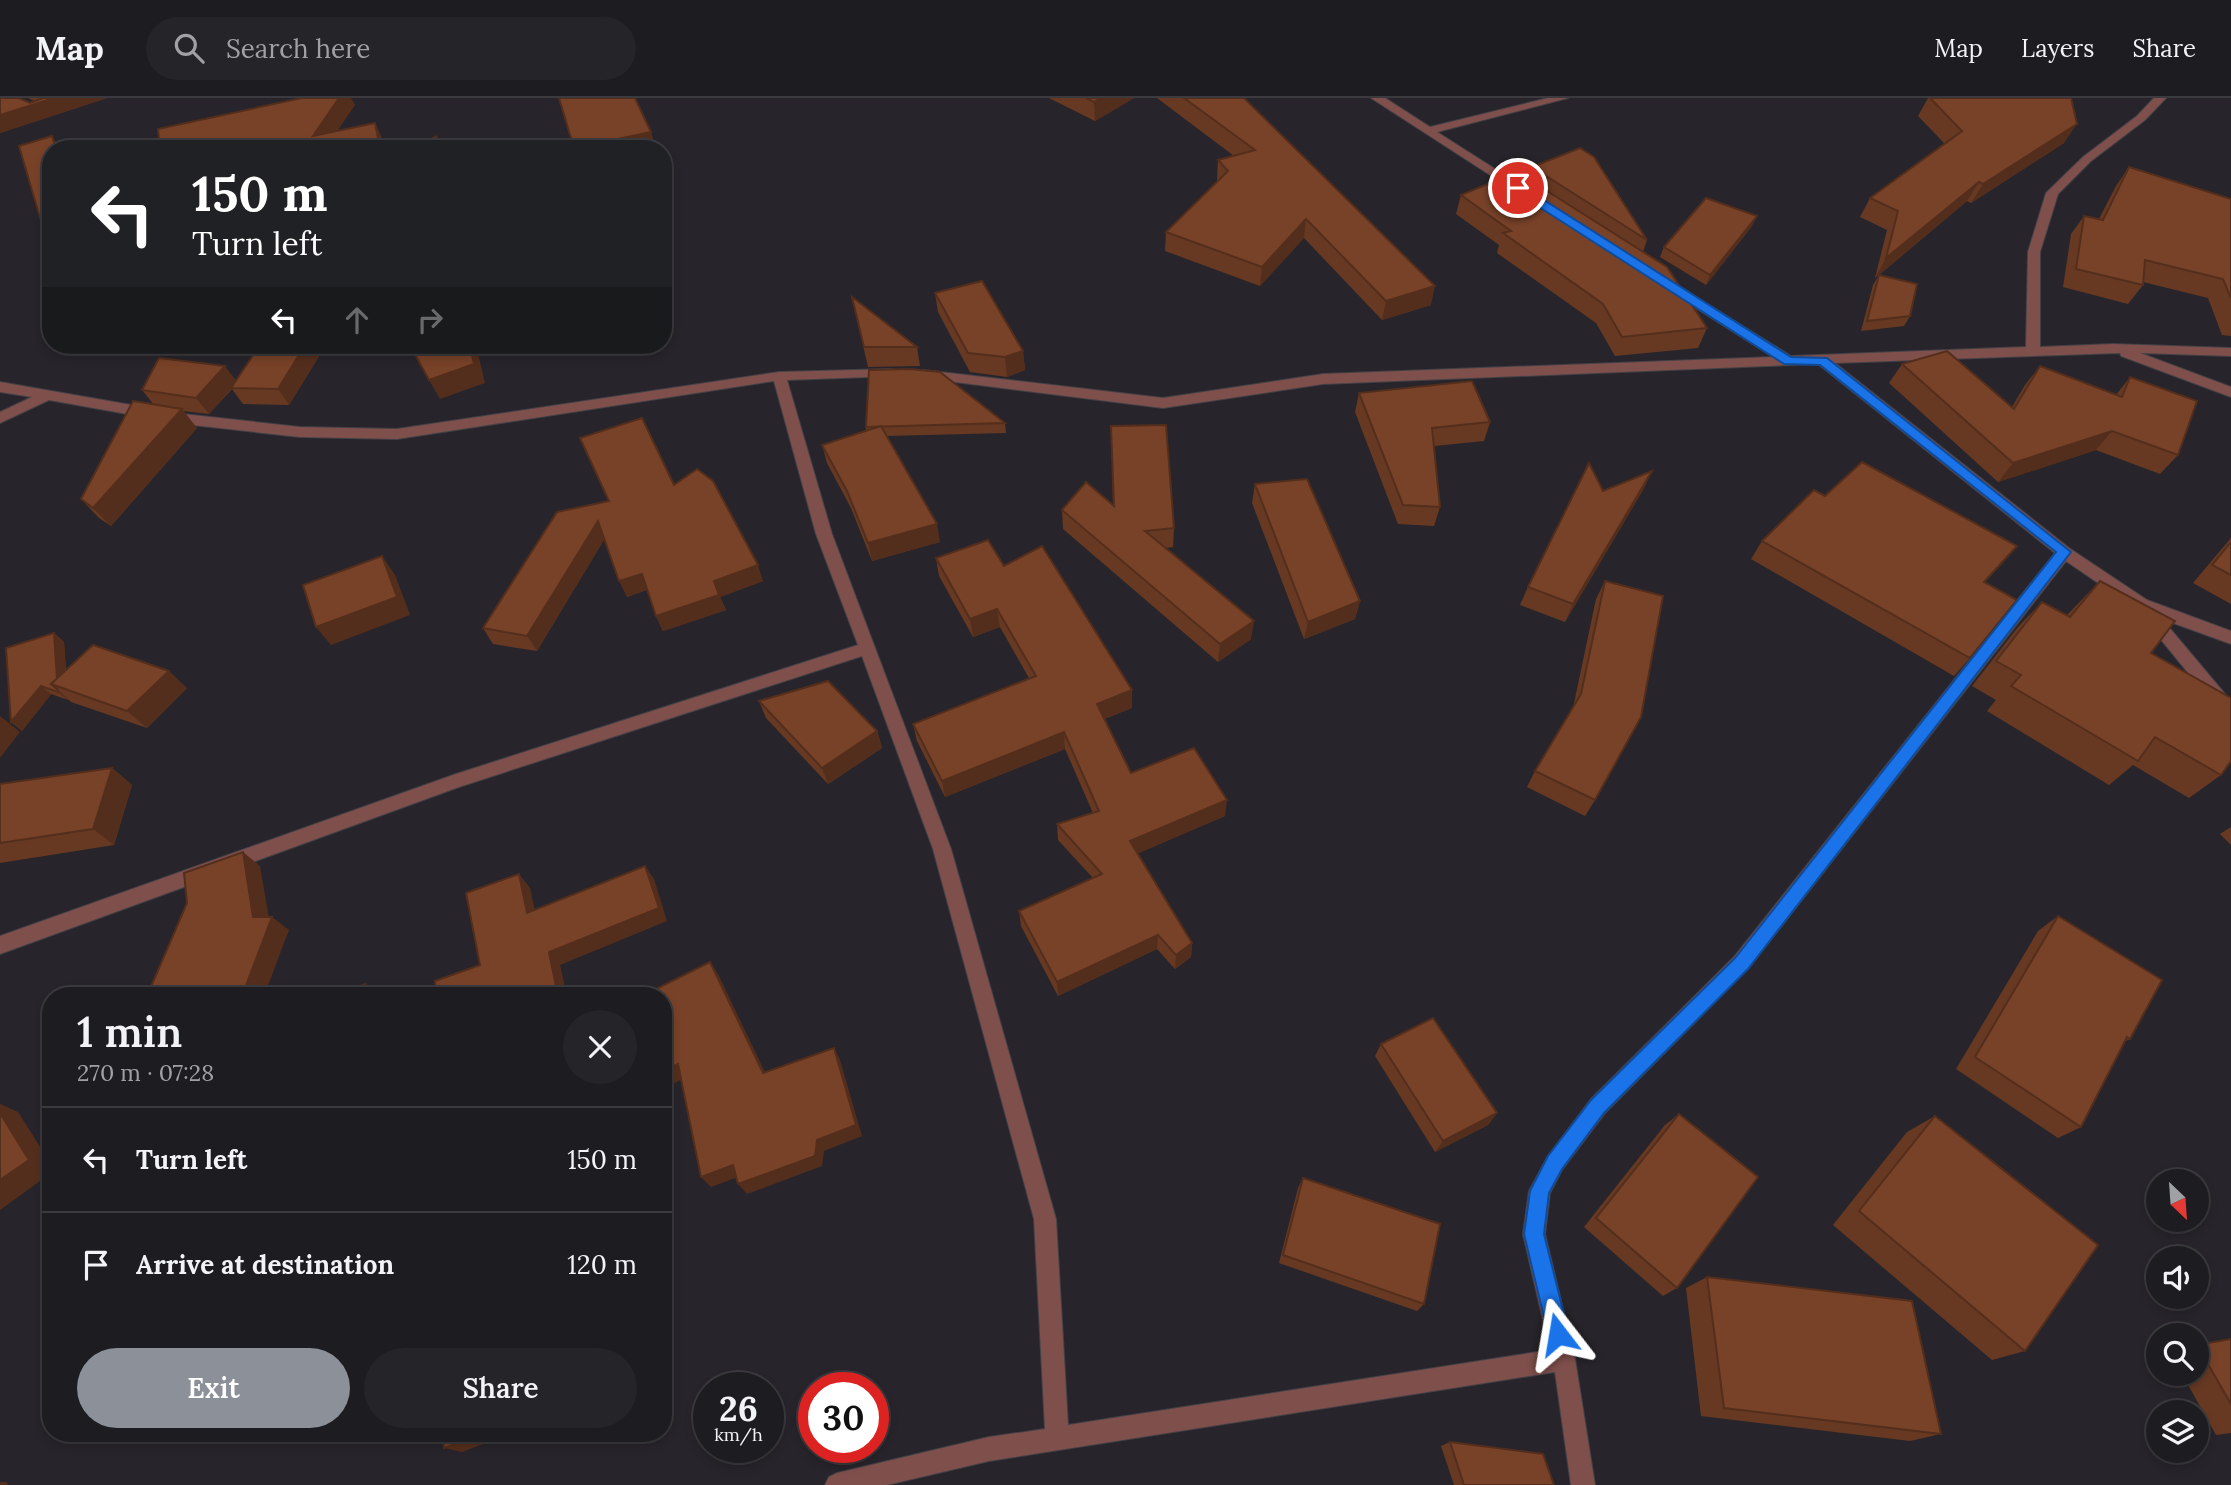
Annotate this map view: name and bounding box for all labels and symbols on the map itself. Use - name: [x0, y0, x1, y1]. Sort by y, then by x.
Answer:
- pin: [1488, 158, 1548, 218]
- north arrow: [2146, 1169, 2208, 1232]
- position arrow: [1521, 1297, 1595, 1371]
- speed limit sign: 30: [798, 1372, 889, 1463]

